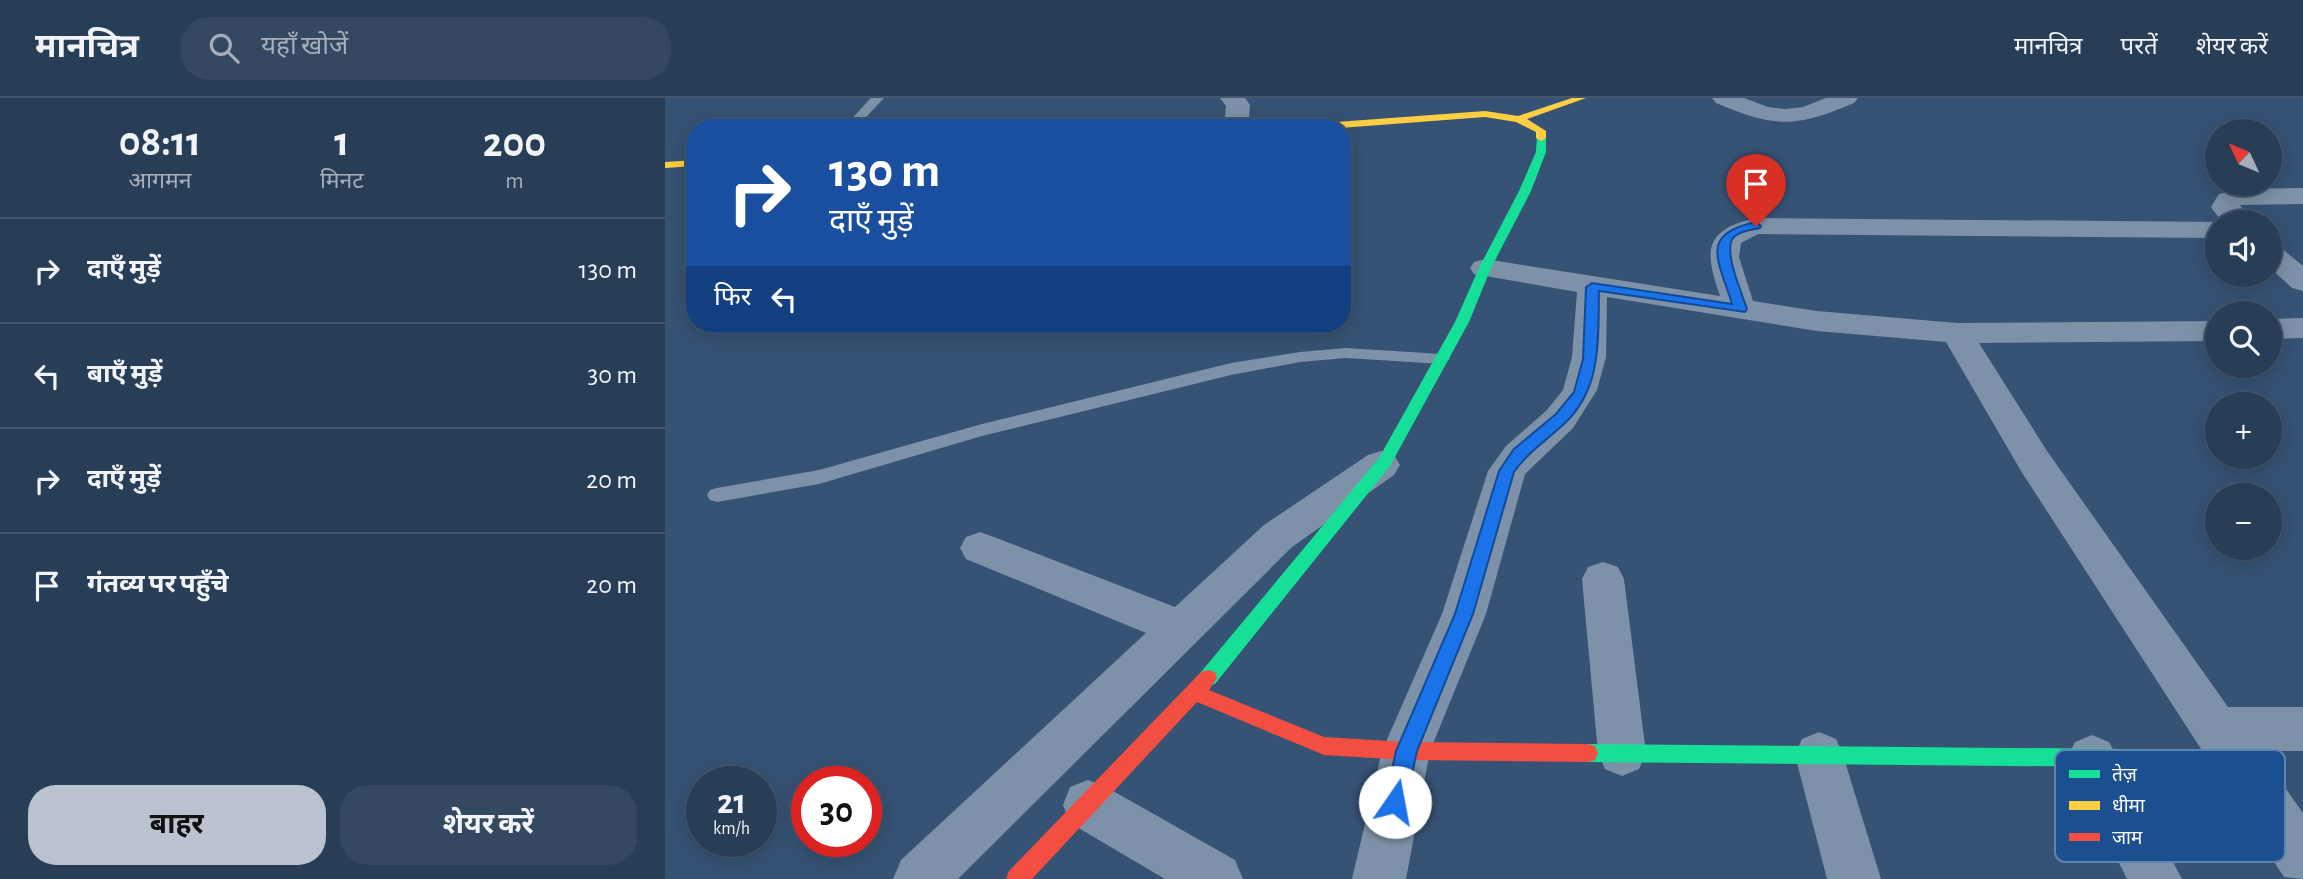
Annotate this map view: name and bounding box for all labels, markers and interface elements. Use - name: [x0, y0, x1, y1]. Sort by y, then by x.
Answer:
- search box: [181, 17, 671, 80]
- icon: search: [205, 29, 243, 67]
- text: मानचित्र: [35, 31, 139, 64]
- text: यहाँ खोजें: [261, 33, 348, 59]
- text: मानचित्र: [2014, 35, 2083, 59]
- text: परतें: [2121, 35, 2158, 59]
- text: शेयर करें: [2196, 35, 2268, 59]
- north arrow: [2205, 119, 2282, 196]
- map controls: [2205, 119, 2282, 560]
- text: 08:11: [119, 121, 201, 163]
- text: 1: [334, 121, 349, 163]
- text: 200: [483, 122, 546, 164]
- icon: right: [714, 147, 805, 238]
- text: 130 m: [829, 147, 940, 196]
- pin: [1726, 154, 1786, 226]
- icon: arrive: [1737, 165, 1775, 203]
- text: आगमन: [128, 170, 191, 193]
- text: मिनट: [320, 170, 364, 193]
- text: m: [505, 170, 524, 193]
- text: दाएँ मुड़ें: [829, 205, 914, 237]
- button: sound: [2205, 210, 2282, 287]
- icon: right: [28, 252, 66, 290]
- text: दाएँ मुड़ें: [87, 256, 161, 282]
- text: 130 m: [579, 257, 637, 283]
- icon: left: [765, 280, 803, 318]
- text: फिर: [714, 284, 751, 310]
- button: search: [2205, 301, 2282, 378]
- icon: left: [28, 357, 66, 395]
- text: बाएँ मुड़ें: [87, 361, 162, 387]
- text: 30 m: [587, 362, 637, 388]
- button: +: [2205, 392, 2282, 469]
- icon: right: [28, 462, 66, 500]
- text: दाएँ मुड़ें: [87, 466, 161, 492]
- text: 20 m: [586, 467, 637, 493]
- button: −: [2205, 483, 2282, 560]
- icon: arrive: [28, 567, 66, 605]
- text: गंतव्य पर पहुँचे: [87, 571, 229, 597]
- text: 20 m: [586, 572, 637, 598]
- legend: [2055, 750, 2285, 862]
- text: तेज़: [2112, 763, 2138, 785]
- position arrow: [1358, 765, 1432, 839]
- speed limit sign: 30: [791, 766, 882, 857]
- button: बाहर: [28, 785, 326, 865]
- button: शेयर करें: [340, 785, 637, 865]
- text: 21: [717, 785, 746, 820]
- text: धीमा: [2112, 795, 2146, 816]
- text: km/h: [713, 820, 750, 838]
- text: जाम: [2112, 829, 2143, 848]

